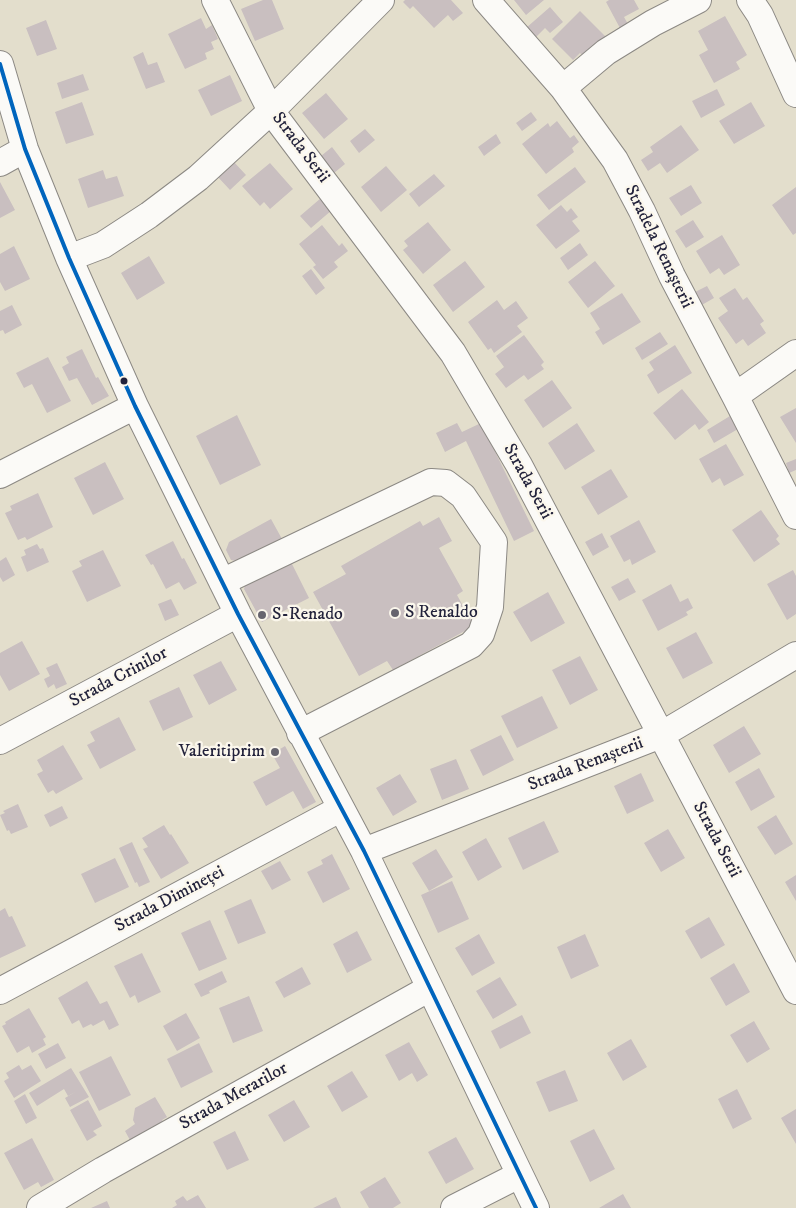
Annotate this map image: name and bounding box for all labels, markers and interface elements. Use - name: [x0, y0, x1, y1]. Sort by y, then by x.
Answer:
- street label: Strada Serii: [266, 108, 334, 188]
- street label: Stradela Renașterii: [619, 182, 697, 312]
- unlabelled marker: [119, 376, 129, 386]
- street label: Strada Serii: [497, 441, 557, 523]
- place label: S Renaldo: [405, 602, 478, 624]
- place label: S-Renado: [272, 604, 343, 626]
- marker: S Renaldo: [389, 607, 401, 619]
- marker: S-Renado: [256, 609, 268, 621]
- street label: Strada Crinilor: [66, 643, 172, 713]
- street label: Strada Renașterii: [525, 733, 647, 797]
- place label: Valeritiprim: [179, 741, 265, 763]
- marker: Valeritiprim: [269, 746, 281, 758]
- street label: Strada Serii: [687, 798, 745, 882]
- street label: Strada Dimineței: [112, 862, 228, 938]
- street label: Strada Merarilor: [176, 1058, 292, 1136]

